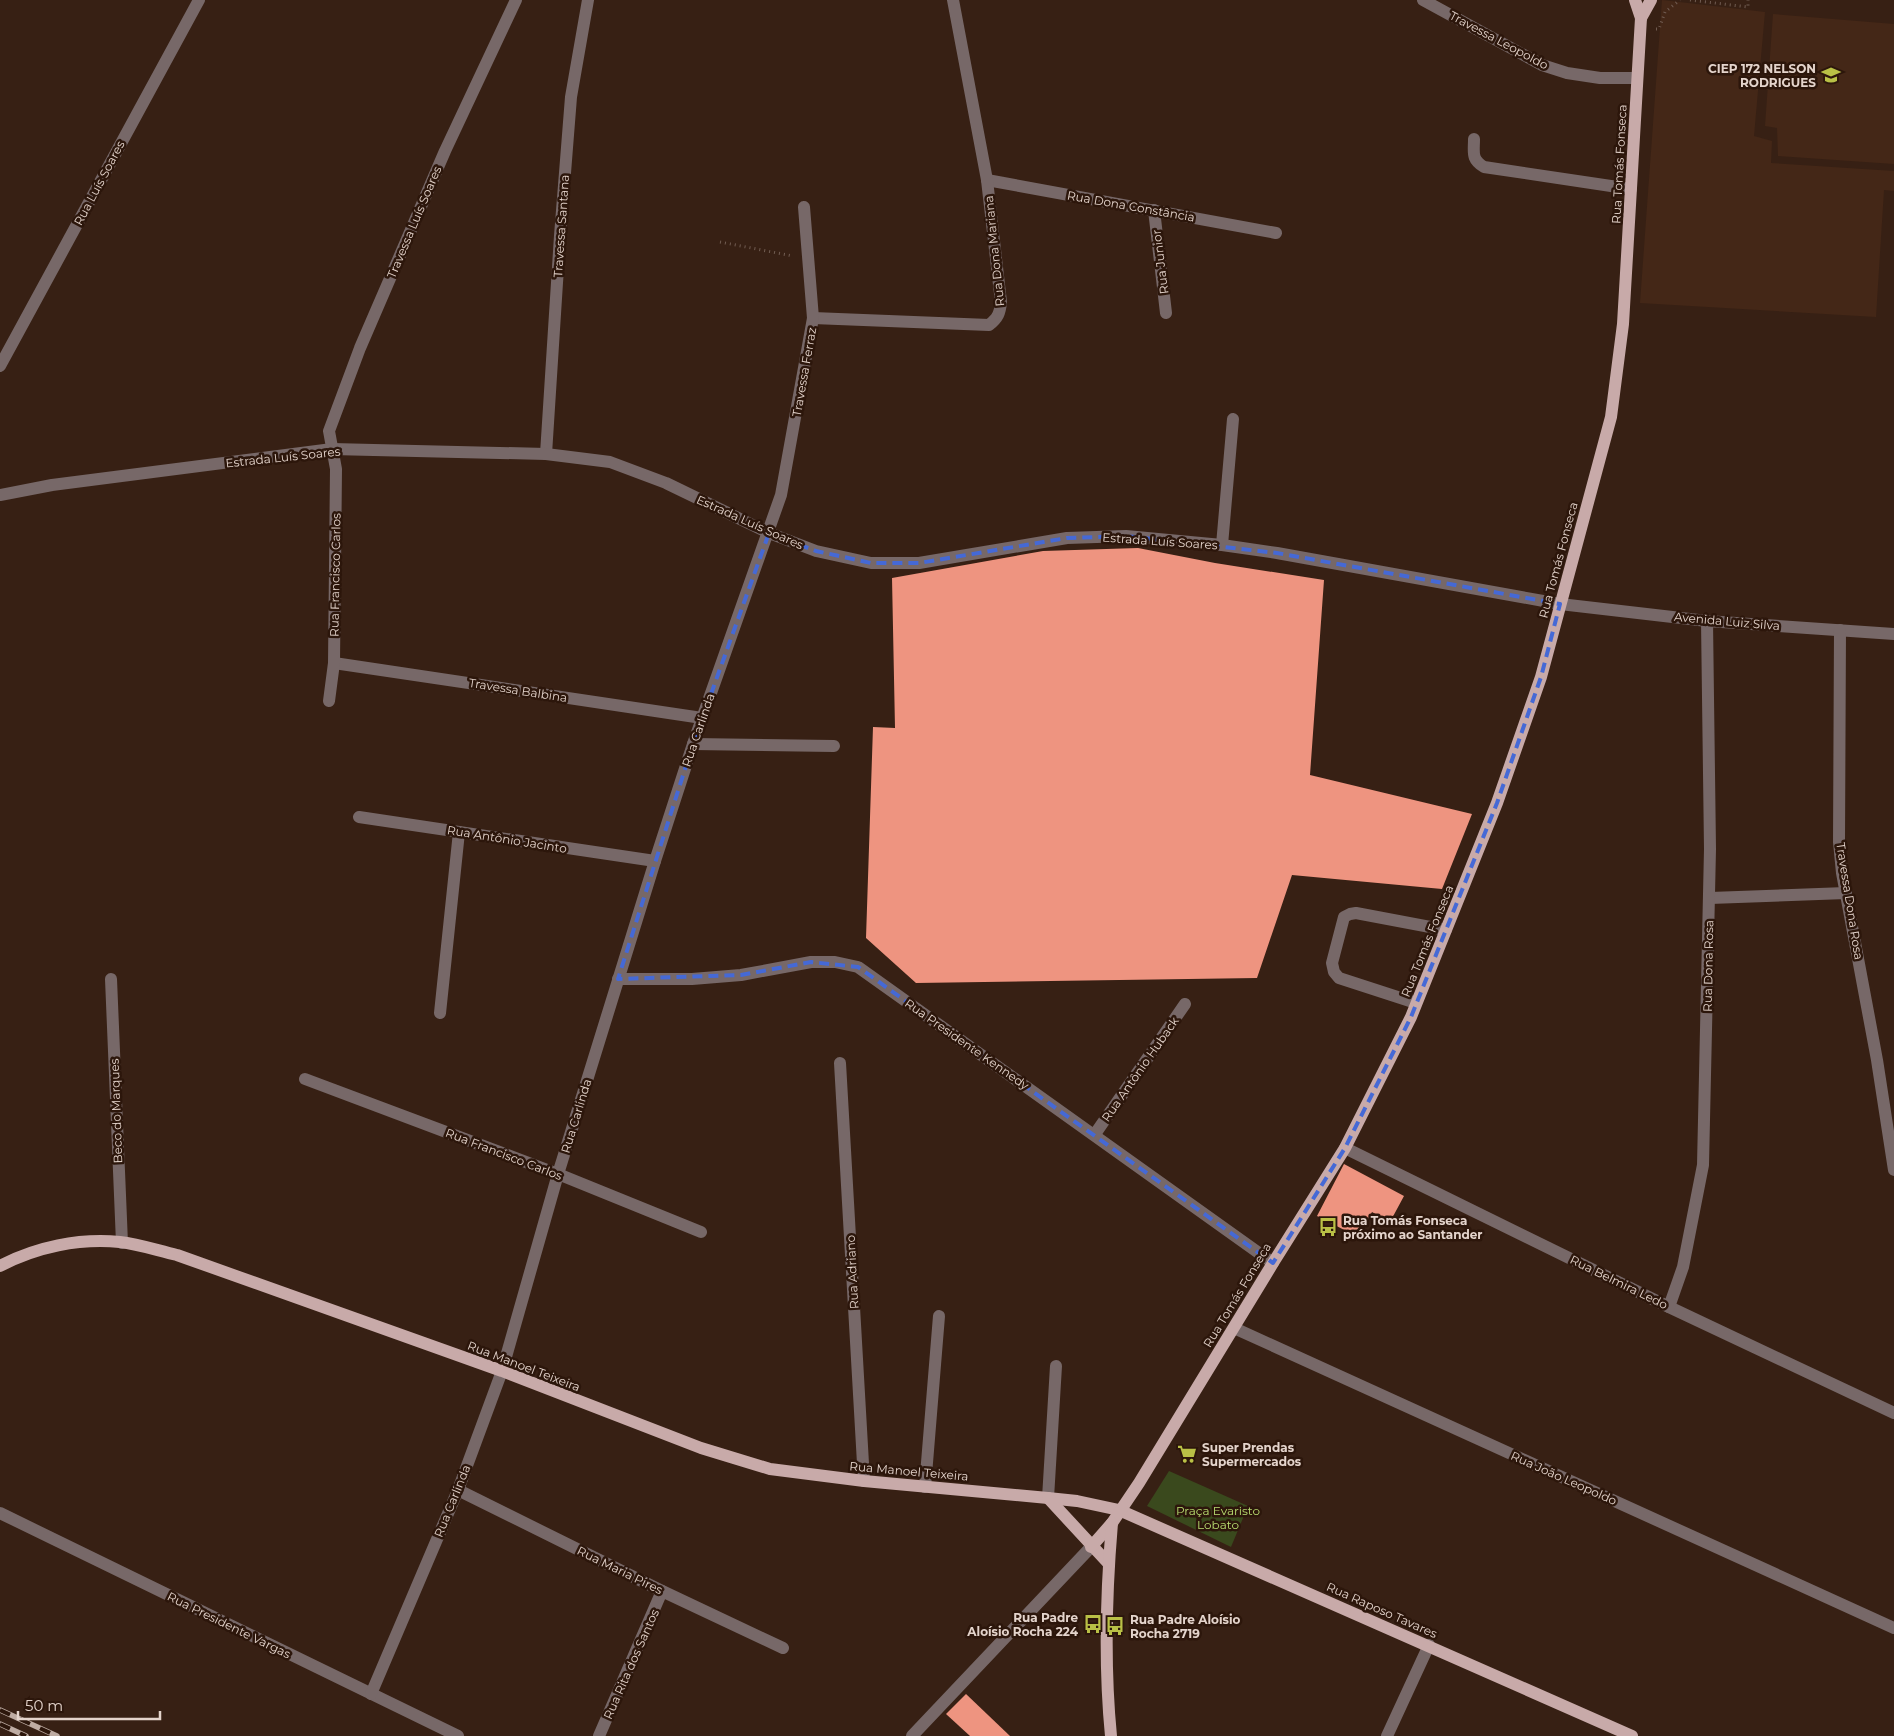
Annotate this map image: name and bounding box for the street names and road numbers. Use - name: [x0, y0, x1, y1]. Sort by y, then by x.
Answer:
- street label: Travessa Leopoldo: [1447, 8, 1551, 72]
- street label: Rua Tomás Fonseca: [1608, 104, 1630, 224]
- street label: Rua Luís Soares: [70, 138, 128, 228]
- street label: Travessa Luís Soares: [384, 163, 444, 280]
- street label: Travessa Santana: [550, 174, 572, 278]
- street label: Rua Dona Constância: [1066, 187, 1196, 225]
- street label: Rua Dona Mariana: [981, 195, 1007, 307]
- street label: Rua Junior: [1149, 229, 1171, 295]
- street label: Travessa Ferraz: [789, 326, 819, 418]
- street label: Estrada Luís Soares: [225, 443, 341, 470]
- street label: Estrada Luís Soares: [694, 492, 806, 552]
- street label: Rua Tomás Fonseca: [1535, 500, 1581, 620]
- street label: Rua Francisco Carlos: [326, 513, 344, 637]
- street label: Estrada Luís Soares: [1102, 529, 1218, 553]
- street label: Avenida Luiz Silva: [1673, 609, 1781, 633]
- street label: Travessa Balbina: [468, 675, 568, 705]
- street label: Rua Carlinda: [678, 691, 718, 769]
- street label: Rua Antônio Jacinto: [446, 822, 568, 856]
- street label: Travessa Dona Rosa: [1833, 841, 1867, 961]
- street label: Rua Tomás Fonseca: [1398, 883, 1456, 999]
- street label: Rua Dona Rosa: [1700, 920, 1716, 1012]
- street label: Rua Presidente Kennedy: [902, 995, 1032, 1093]
- street label: Rua Antônio Huback: [1098, 1013, 1182, 1124]
- street label: Beco do Marques: [107, 1058, 125, 1164]
- street label: Rua Carlinda: [558, 1077, 594, 1155]
- street label: Rua Francisco Carlos: [443, 1125, 565, 1183]
- street label: Rua Adriano: [843, 1235, 861, 1309]
- street label: Rua Tomás Fonseca: [1200, 1240, 1274, 1350]
- street label: Rua Belmira Ledo: [1568, 1252, 1670, 1312]
- street label: Rua Manoel Teixeira: [466, 1338, 582, 1394]
- street label: Rua João Leopoldo: [1509, 1448, 1619, 1508]
- street label: Rua Manoel Teixeira: [849, 1458, 969, 1484]
- street label: Rua Carlinda: [431, 1463, 473, 1539]
- street label: Rua Maria Pires: [575, 1543, 665, 1597]
- street label: Rua Raposo Tavares: [1324, 1579, 1440, 1641]
- street label: Rua Presidente Vargas: [165, 1589, 293, 1661]
- street label: Rua Rita dos Santos: [600, 1607, 662, 1721]

